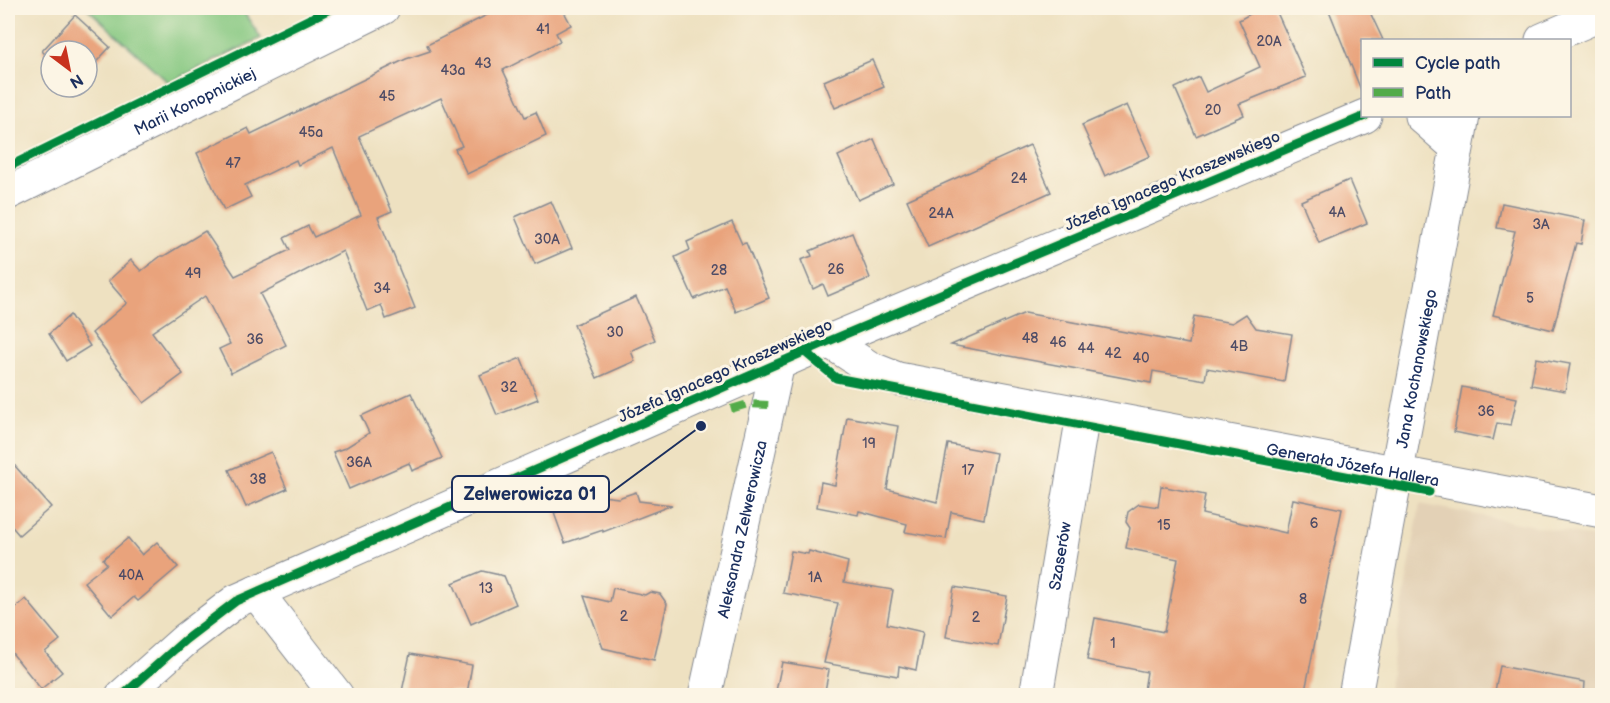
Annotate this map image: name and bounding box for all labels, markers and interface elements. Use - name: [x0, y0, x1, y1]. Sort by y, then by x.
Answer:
- house number: 41: [536, 21, 550, 38]
- house number: 20A: [1256, 33, 1282, 50]
- north arrow: [39, 39, 99, 99]
- legend: [1361, 39, 1571, 117]
- text: Cycle path: [1415, 53, 1501, 74]
- house number: 43: [474, 55, 492, 72]
- house number: 43a: [440, 62, 466, 79]
- street label: Marii Konopnickiej: [131, 64, 259, 140]
- text: N: [66, 69, 86, 92]
- text: Path: [1415, 83, 1451, 104]
- house number: 45: [379, 88, 395, 105]
- house number: 20: [1205, 102, 1221, 119]
- house number: 45a: [299, 124, 323, 141]
- street label: Józefa Ignacego Kraszewskiego: [1062, 127, 1283, 236]
- house number: 47: [225, 155, 241, 172]
- house number: 24: [1011, 170, 1028, 187]
- house number: 4A: [1328, 204, 1346, 221]
- house number: 24A: [928, 205, 954, 222]
- house number: 3A: [1532, 216, 1550, 233]
- house number: 30A: [534, 231, 560, 248]
- house number: 26: [828, 261, 845, 278]
- house number: 28: [711, 262, 727, 279]
- house number: 49: [185, 265, 201, 282]
- house number: 34: [373, 280, 391, 297]
- street label: Jana Kochanowskiego: [1393, 288, 1442, 450]
- house number: 5: [1526, 290, 1534, 307]
- street label: Józefa Ignacego Kraszewskiego: [616, 315, 836, 427]
- house number: 30: [607, 324, 623, 341]
- house number: 48: [1022, 330, 1038, 347]
- house number: 36: [246, 331, 264, 348]
- house number: 46: [1049, 334, 1067, 351]
- house number: 4B: [1230, 338, 1248, 355]
- house number: 44: [1077, 340, 1095, 357]
- house number: 42: [1105, 345, 1122, 362]
- house number: 40: [1133, 350, 1149, 367]
- house number: 32: [501, 379, 518, 396]
- house number: 36: [1477, 403, 1495, 420]
- house number: 19: [862, 435, 876, 452]
- street label: Aleksandra Zelwerowicza: [714, 439, 772, 620]
- street label: Generała Józefa Hallera: [1265, 440, 1441, 491]
- house number: 36A: [346, 454, 372, 471]
- house number: 17: [962, 462, 974, 479]
- house number: 38: [250, 471, 266, 488]
- callout: Zelwerowicza 01: [452, 476, 609, 512]
- text: Zelwerowicza 01: [463, 484, 597, 505]
- house number: 6: [1310, 515, 1319, 532]
- house number: 15: [1157, 517, 1171, 534]
- street label: Szaserów: [1046, 520, 1076, 592]
- house number: 40A: [118, 567, 144, 584]
- house number: 1A: [808, 569, 822, 586]
- house number: 13: [479, 580, 493, 597]
- house number: 8: [1299, 591, 1307, 608]
- house number: 2: [620, 608, 629, 625]
- house number: 2: [972, 609, 981, 626]
- house number: 1: [1110, 635, 1116, 652]

